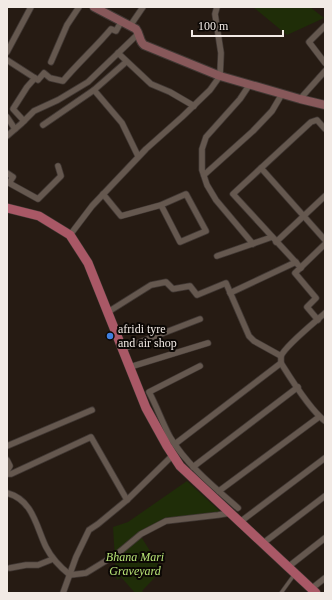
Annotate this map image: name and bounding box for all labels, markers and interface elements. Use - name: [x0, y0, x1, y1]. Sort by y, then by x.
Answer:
- scale bar: [192, 12, 283, 38]
- text: 100 m: [198, 19, 229, 33]
- place label: afridi tyre and air shop: [118, 322, 177, 350]
- marker: afridi tyre and air shop: [105, 331, 115, 341]
- park label: Bhana Mari Graveyard: [106, 550, 164, 578]

